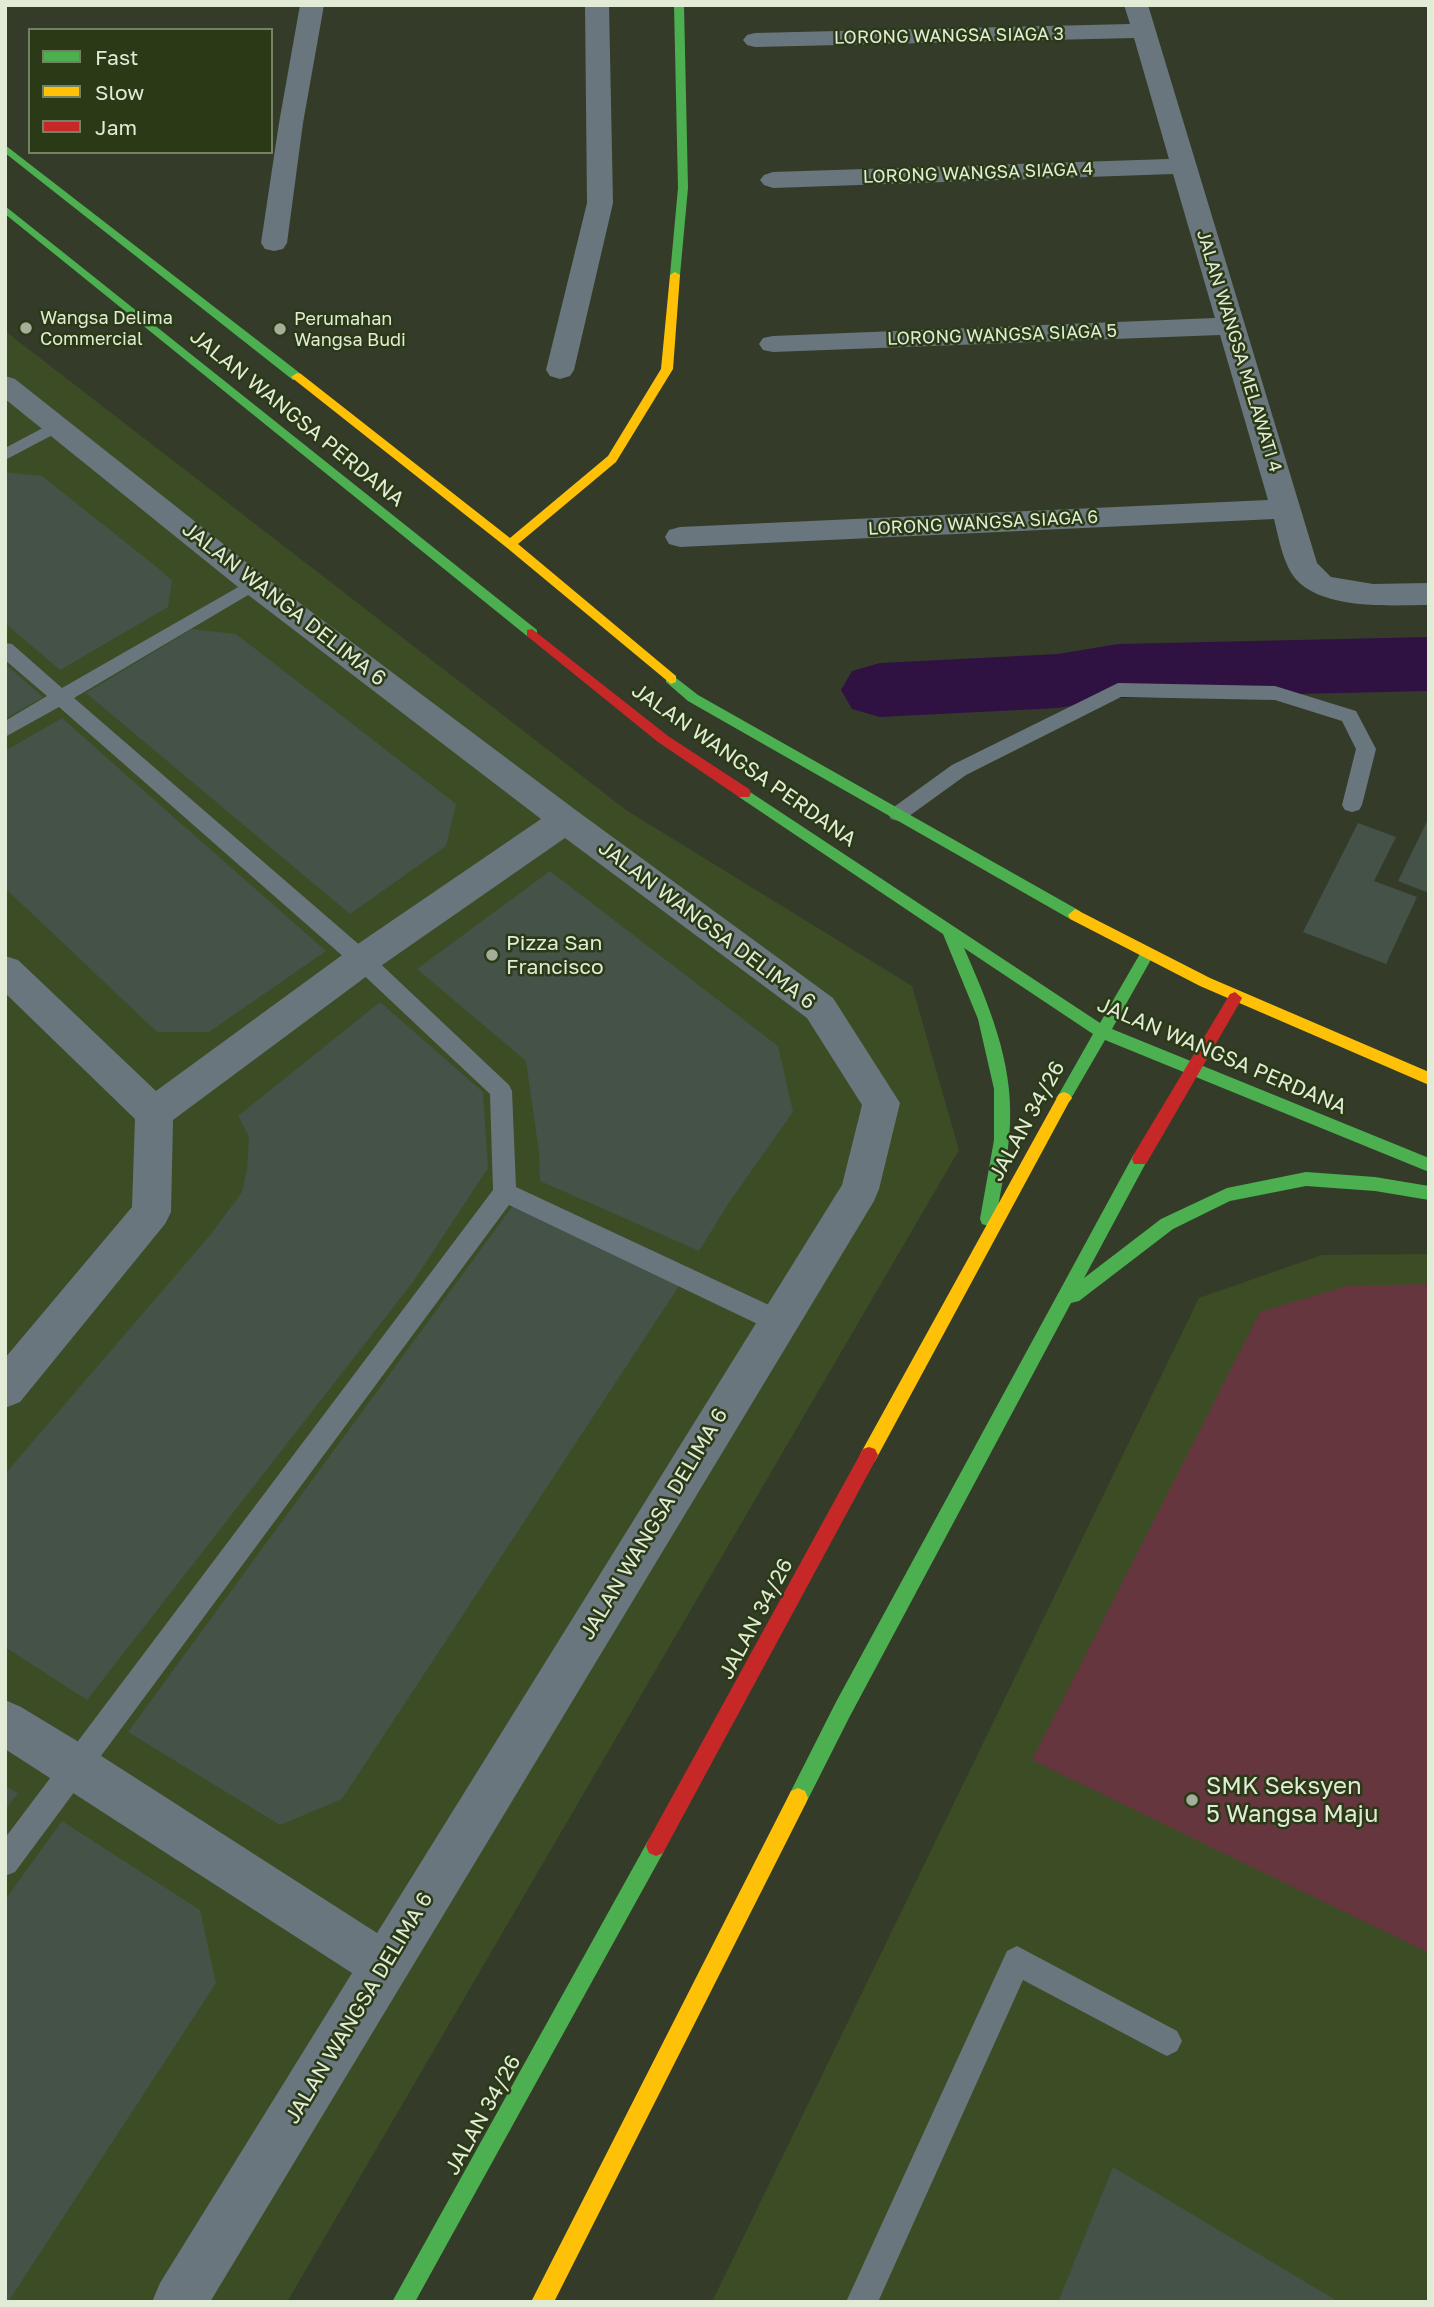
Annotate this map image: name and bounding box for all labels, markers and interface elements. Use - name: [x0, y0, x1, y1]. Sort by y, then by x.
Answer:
- street label: LORONG WANGSA SIAGA 3: [834, 23, 1064, 49]
- legend: [28, 28, 273, 154]
- text: Fast: [95, 44, 138, 70]
- text: Slow: [95, 79, 144, 105]
- text: Jam: [95, 114, 137, 140]
- street label: LORONG WANGSA SIAGA 4: [862, 158, 1094, 188]
- street label: JALAN WANGSA MELAWATI 4: [1192, 227, 1286, 475]
- place label: Wangsa Delima Commercial: [40, 307, 173, 350]
- place label: Perumahan Wangsa Budi: [294, 308, 406, 350]
- marker: Wangsa Delima Commercial: [18, 320, 34, 336]
- street label: LORONG WANGSA SIAGA 5: [887, 320, 1117, 350]
- marker: Perumahan Wangsa Budi: [272, 321, 288, 337]
- street label: JALAN WANGSA PERDANA: [185, 324, 409, 512]
- street label: LORONG WANGSA SIAGA 6: [867, 506, 1099, 540]
- street label: JALAN WANGA DELIMA 6: [177, 517, 391, 691]
- street label: JALAN WANGSA PERDANA: [627, 678, 861, 852]
- street label: JALAN WANGSA DELIMA 6: [593, 835, 821, 1015]
- place label: Pizza San Francisco: [506, 930, 604, 980]
- marker: Pizza San Francisco: [484, 947, 500, 963]
- street label: JALAN WANGSA PERDANA: [1094, 992, 1350, 1120]
- street label: JALAN 34/26: [984, 1057, 1070, 1185]
- street label: JALAN WANGSA DELIMA 6: [575, 1404, 733, 1644]
- street label: JALAN 34/26: [714, 1554, 798, 1684]
- place label: SMK Seksyen 5 Wangsa Maju: [1206, 1772, 1379, 1828]
- marker: SMK Seksyen 5 Wangsa Maju: [1184, 1792, 1200, 1808]
- street label: JALAN WANGSA DELIMA 6: [280, 1888, 438, 2128]
- street label: JALAN 34/26: [440, 2051, 526, 2179]

